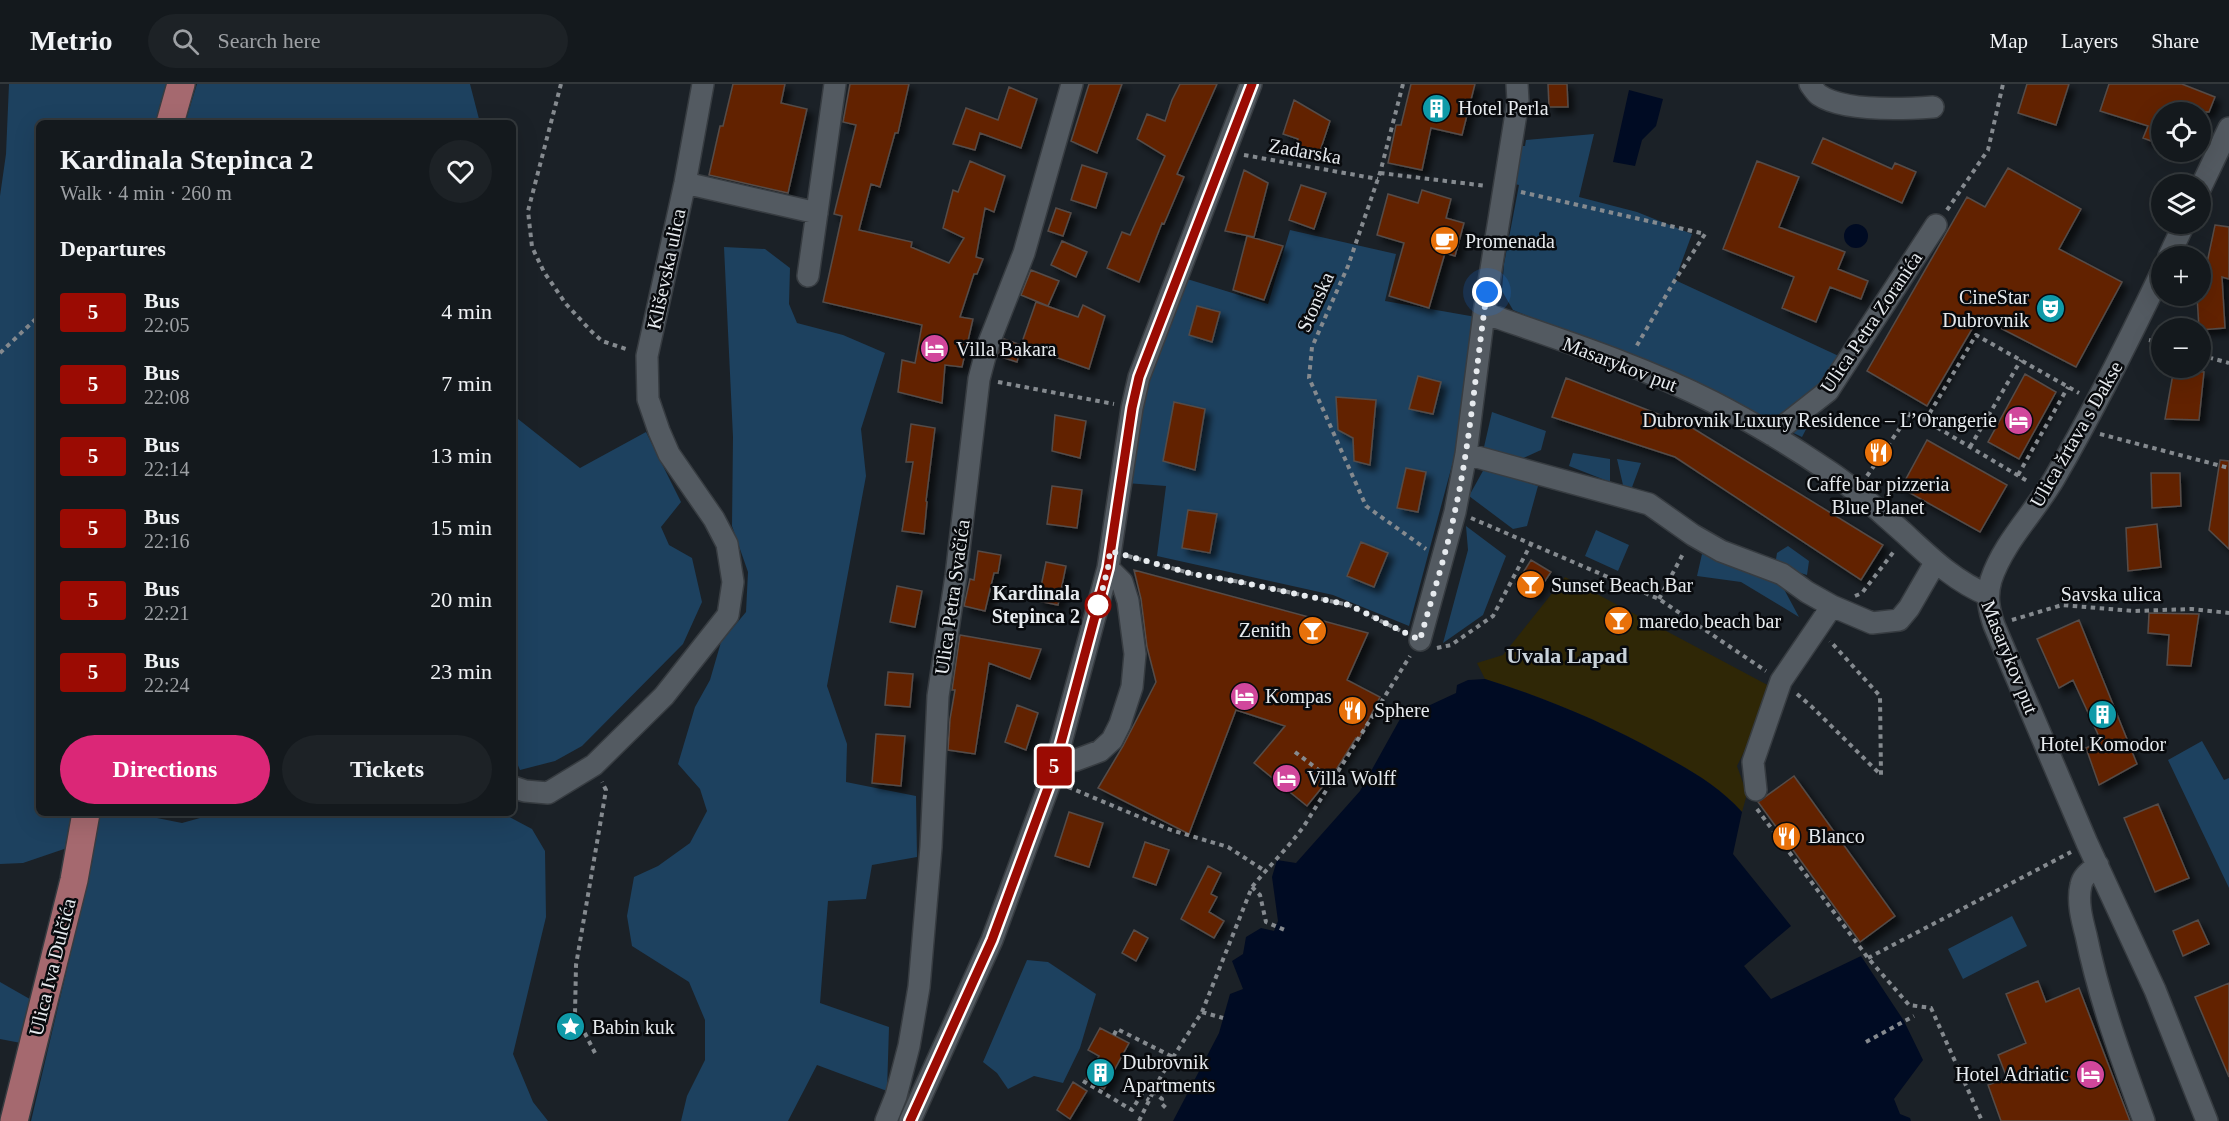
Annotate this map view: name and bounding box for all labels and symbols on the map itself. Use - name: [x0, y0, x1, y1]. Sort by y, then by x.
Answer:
- building icon: Hotel Perla: [1421, 92, 1453, 124]
- place label: Hotel Perla: [1458, 97, 1549, 119]
- street label: Zadarska: [1267, 134, 1343, 168]
- street label: Kliševska ulica: [642, 207, 690, 331]
- cafe icon: Promenada: [1428, 225, 1460, 257]
- place label: Promenada: [1465, 230, 1555, 252]
- street label: Ulica Petra Zoranića: [1816, 247, 1926, 397]
- street label: Stonska: [1292, 268, 1338, 335]
- your location: [1472, 277, 1502, 307]
- place label: CineStar Dubrovnik: [1942, 286, 2029, 331]
- theatre icon: CineStar Dubrovnik: [2034, 292, 2066, 324]
- street label: Masarykov put: [1559, 332, 1681, 397]
- hotel icon: Villa Bakara: [919, 333, 951, 365]
- place label: Villa Bakara: [956, 338, 1057, 360]
- street label: Ulica žrtava s Dakse: [2025, 357, 2127, 511]
- hotel icon: Dubrovnik Luxury Residence – L’Orangerie: [2002, 404, 2034, 436]
- place label: Dubrovnik Luxury Residence – L’Orangerie: [1642, 409, 1997, 432]
- restaurant icon: Caffe bar pizzeria Blue Planet: [1862, 437, 1894, 469]
- place label: Caffe bar pizzeria Blue Planet: [1807, 473, 1950, 518]
- street label: Ulica Petra Svačića: [930, 518, 974, 676]
- bar icon: Sunset Beach Bar: [1514, 569, 1546, 601]
- place label: Sunset Beach Bar: [1551, 574, 1694, 596]
- place label: Kardinala Stepinca 2: [992, 582, 1080, 628]
- street label: Savska ulica: [2061, 583, 2161, 605]
- marker: Kardinala Stepinca 2: [1085, 592, 1111, 618]
- street label: Masarykov put: [1976, 597, 2043, 718]
- bar icon: maredo beach bar: [1602, 605, 1634, 637]
- place label: maredo beach bar: [1639, 610, 1781, 632]
- bar icon: Zenith: [1296, 614, 1328, 646]
- place label: Zenith: [1239, 619, 1291, 641]
- district label: Uvala Lapad: [1506, 643, 1628, 668]
- hotel icon: Kompas: [1228, 680, 1260, 712]
- place label: Kompas: [1265, 685, 1332, 708]
- restaurant icon: Sphere: [1337, 694, 1369, 726]
- building icon: Hotel Komodor: [2087, 698, 2119, 730]
- place label: Sphere: [1374, 699, 1430, 722]
- place label: Hotel Komodor: [2040, 733, 2166, 755]
- line badge: 5: [1034, 746, 1074, 786]
- hotel icon: Villa Wolff: [1270, 762, 1302, 794]
- place label: Villa Wolff: [1307, 767, 1397, 789]
- restaurant icon: Blanco: [1771, 820, 1803, 852]
- place label: Blanco: [1808, 825, 1865, 847]
- street label: Ulica Iva Dulčića: [24, 896, 80, 1038]
- place icon: Babin kuk: [555, 1011, 587, 1043]
- place label: Babin kuk: [592, 1016, 675, 1038]
- place label: Dubrovnik Apartments: [1122, 1051, 1216, 1097]
- building icon: Dubrovnik Apartments: [1085, 1057, 1117, 1089]
- hotel icon: Hotel Adriatic: [2074, 1058, 2106, 1090]
- place label: Hotel Adriatic: [1955, 1063, 2069, 1085]

